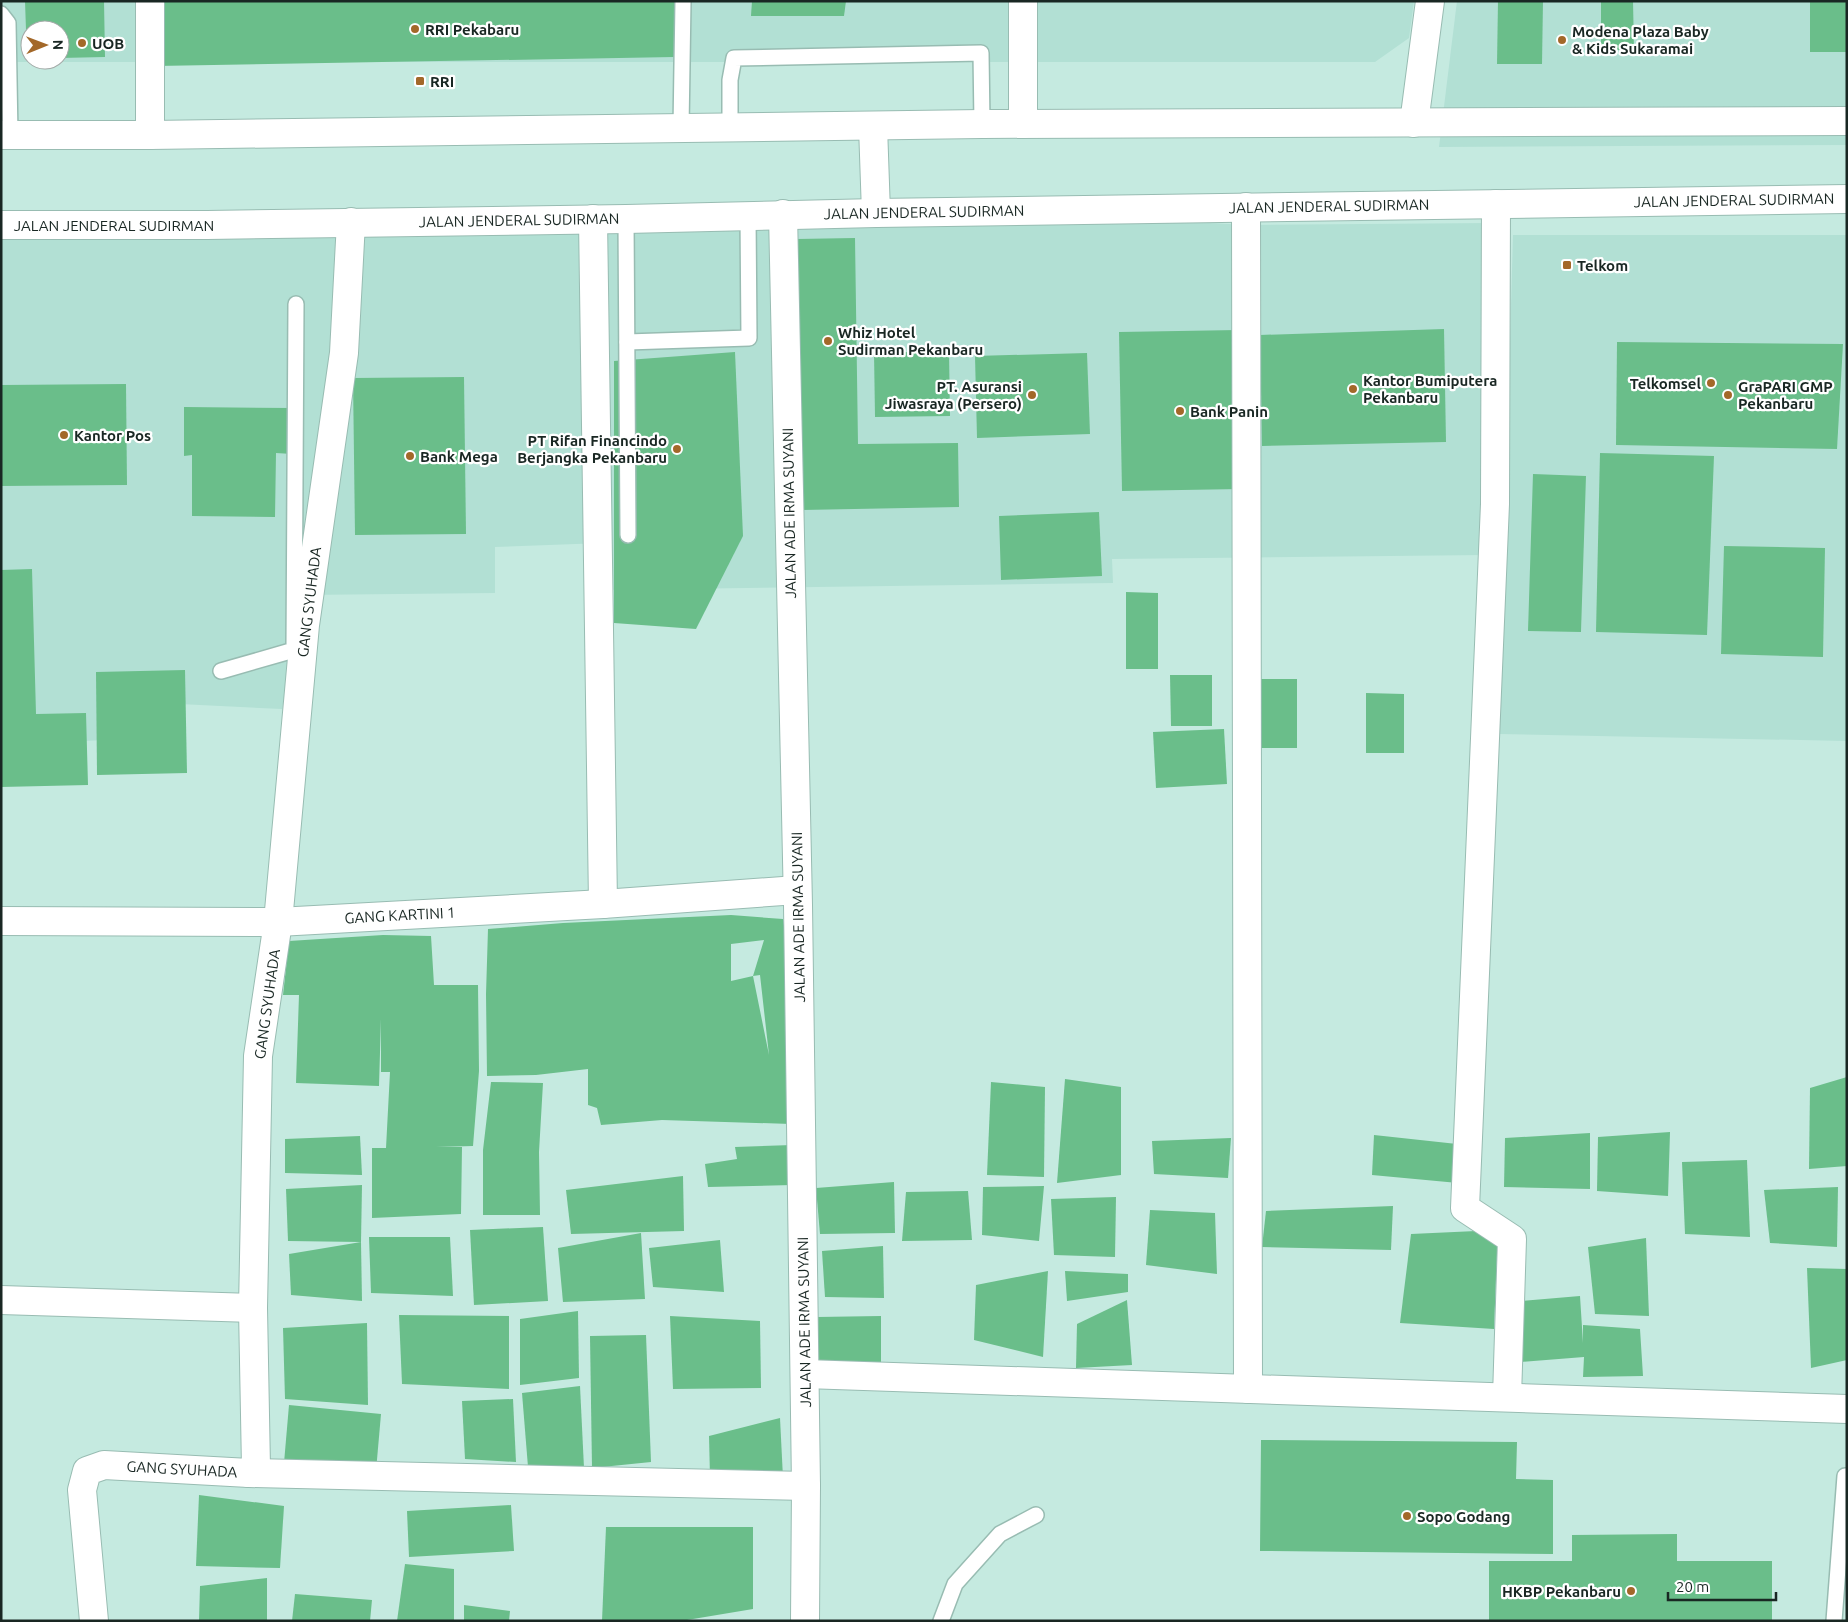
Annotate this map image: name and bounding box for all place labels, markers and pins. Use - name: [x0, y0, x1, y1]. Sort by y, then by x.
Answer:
- place label: RRI Pekabaru: [425, 21, 519, 38]
- marker: RRI Pekabaru: [409, 23, 421, 35]
- place label: Modena Plaza Baby & Kids Sukaramai: [1572, 23, 1709, 57]
- marker: Modena Plaza Baby & Kids Sukaramai: [1556, 34, 1568, 46]
- place label: UOB: [92, 35, 124, 52]
- marker: UOB: [76, 37, 88, 49]
- place label: RRI: [430, 73, 454, 90]
- marker: RRI: [414, 75, 426, 87]
- place label: Telkom: [1577, 257, 1628, 274]
- marker: Telkom: [1561, 259, 1573, 271]
- place label: Whiz Hotel Sudirman Pekanbaru: [838, 324, 983, 358]
- marker: Whiz Hotel Sudirman Pekanbaru: [822, 335, 834, 347]
- place label: Kantor Bumiputera Pekanbaru: [1363, 372, 1497, 406]
- place label: Telkomsel: [1630, 375, 1701, 392]
- marker: Telkomsel: [1705, 377, 1717, 389]
- place label: PT. Asuransi Jiwasraya (Persero): [885, 378, 1022, 412]
- place label: GraPARI GMP Pekanbaru: [1738, 378, 1833, 412]
- marker: Kantor Bumiputera Pekanbaru: [1347, 383, 1359, 395]
- marker: PT. Asuransi Jiwasraya (Persero): [1026, 389, 1038, 401]
- marker: GraPARI GMP Pekanbaru: [1722, 389, 1734, 401]
- place label: Bank Panin: [1190, 403, 1268, 420]
- marker: Bank Panin: [1174, 405, 1186, 417]
- place label: Kantor Pos: [74, 427, 151, 444]
- marker: Kantor Pos: [58, 429, 70, 441]
- place label: PT Rifan Financindo Berjangka Pekanbaru: [517, 432, 667, 466]
- marker: PT Rifan Financindo Berjangka Pekanbaru: [671, 443, 683, 455]
- place label: Bank Mega: [420, 448, 498, 465]
- marker: Bank Mega: [404, 450, 416, 462]
- place label: Sopo Godang: [1417, 1508, 1510, 1525]
- marker: Sopo Godang: [1401, 1510, 1413, 1522]
- place label: HKBP Pekanbaru: [1502, 1583, 1621, 1600]
- marker: HKBP Pekanbaru: [1625, 1585, 1637, 1597]

